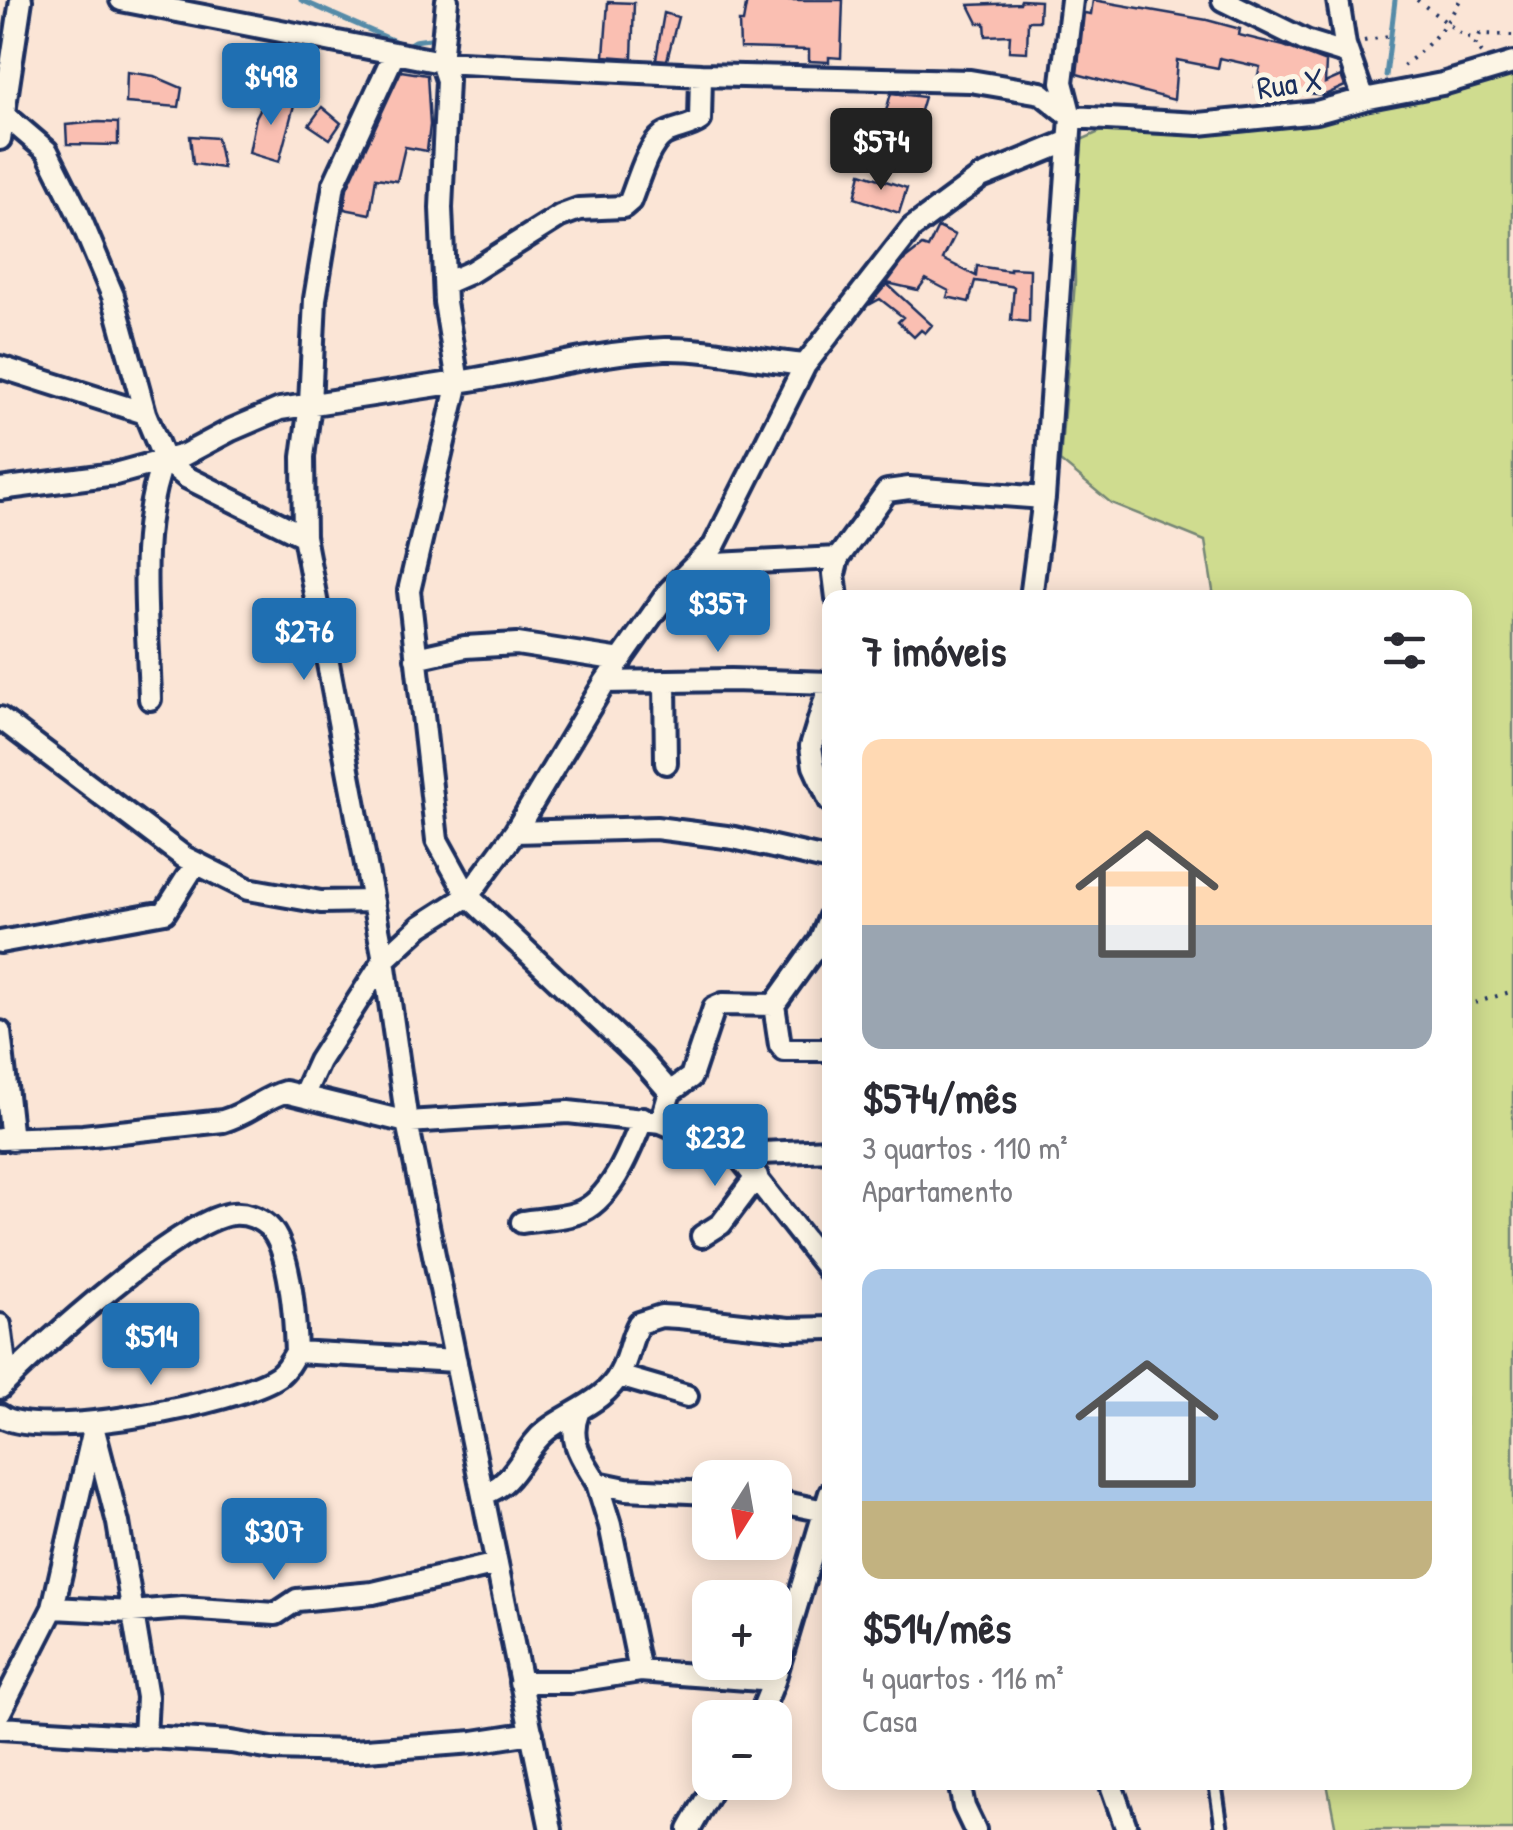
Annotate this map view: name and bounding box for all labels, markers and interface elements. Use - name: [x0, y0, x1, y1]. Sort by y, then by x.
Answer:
- pin: $498: [212, 43, 330, 128]
- text: $498: [244, 54, 298, 97]
- street label: Rua X: [1254, 57, 1326, 109]
- pin: $574: [822, 108, 940, 193]
- text: $574: [852, 119, 910, 162]
- pin: $357: [659, 570, 777, 655]
- text: $357: [688, 581, 748, 624]
- pin: $276: [245, 598, 363, 683]
- text: $276: [274, 609, 334, 652]
- text: 7 imóveis: [862, 622, 1006, 679]
- icon: filters: [1377, 623, 1432, 678]
- icon: home: [1057, 804, 1237, 984]
- text: $574/mês: [862, 1069, 1017, 1126]
- pin: $232: [656, 1104, 774, 1189]
- text: $232: [685, 1115, 745, 1158]
- text: 3 quartos · 110 m²: [862, 1126, 1068, 1169]
- text: Apartamento: [862, 1169, 1013, 1212]
- pin: $514: [92, 1303, 210, 1388]
- text: $514: [124, 1314, 178, 1357]
- icon: home: [1057, 1334, 1237, 1514]
- north arrow: [692, 1460, 792, 1560]
- map controls: [692, 1460, 792, 1800]
- pin: $307: [215, 1498, 333, 1583]
- text: $307: [244, 1509, 304, 1552]
- button: +: [692, 1580, 792, 1680]
- text: $514/mês: [862, 1599, 1011, 1656]
- text: 4 quartos · 116 m²: [862, 1656, 1064, 1699]
- text: Casa: [862, 1699, 917, 1742]
- button: −: [692, 1700, 792, 1800]

